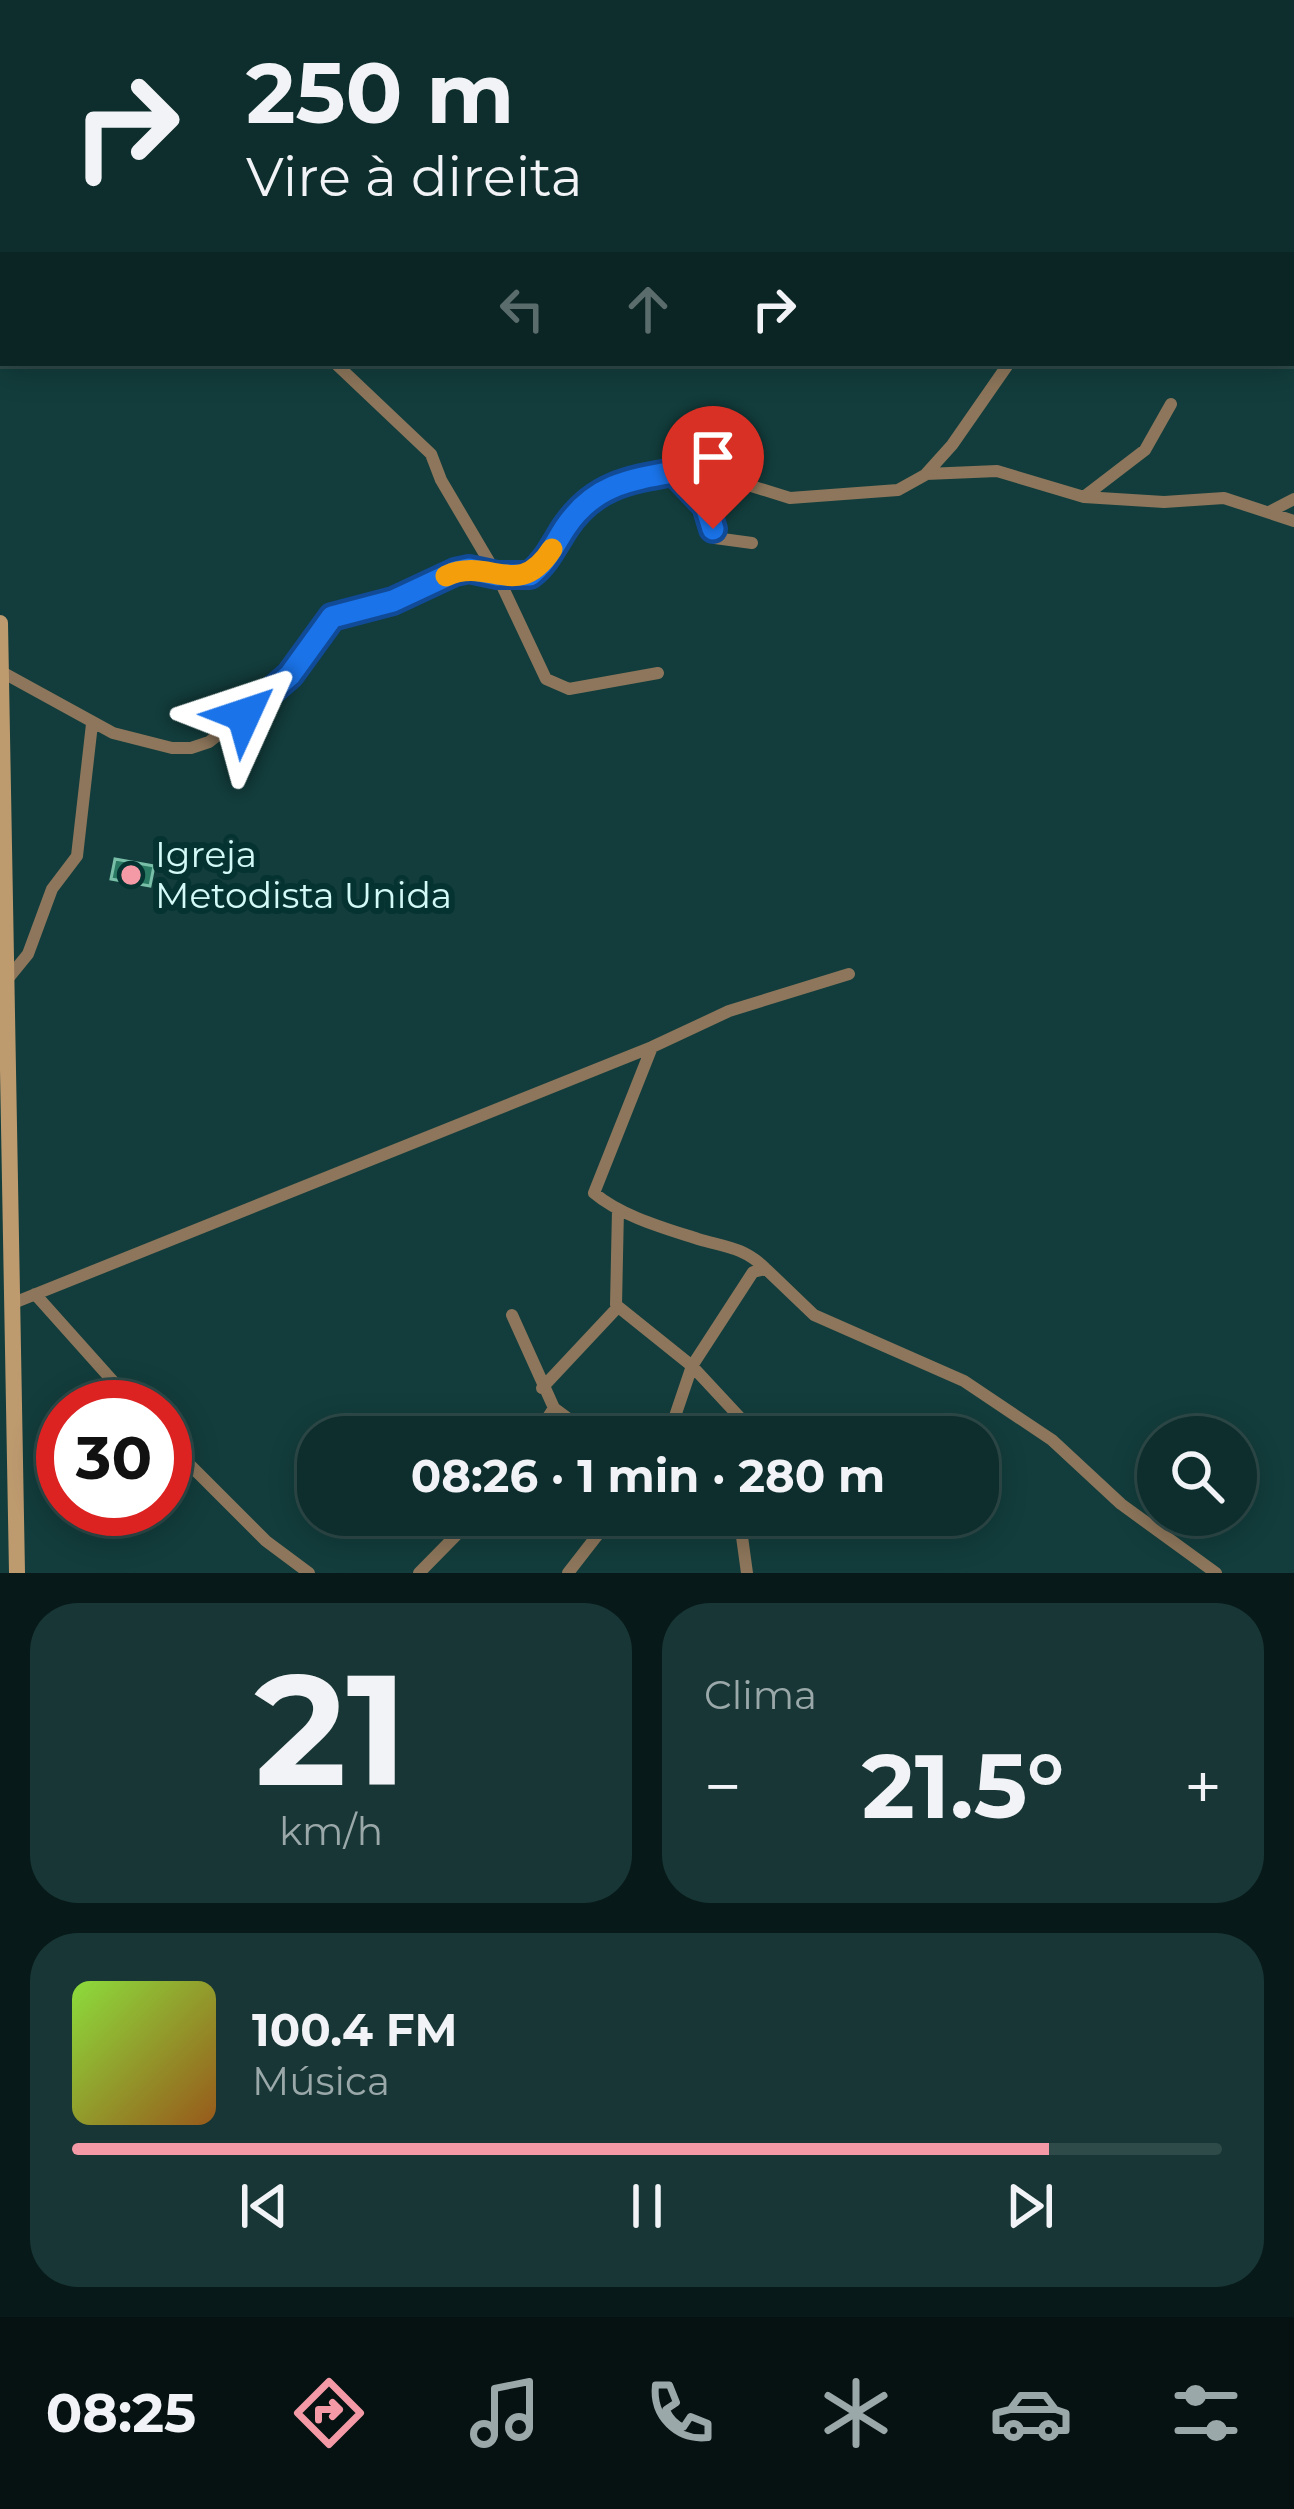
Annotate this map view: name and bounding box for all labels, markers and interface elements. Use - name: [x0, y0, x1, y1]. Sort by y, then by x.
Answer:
- text: 250 m: [246, 42, 514, 144]
- icon: right: [48, 48, 204, 204]
- text: Vire à direita: [246, 144, 583, 210]
- icon: left: [489, 276, 555, 342]
- icon: ahead: [615, 276, 681, 342]
- icon: right: [741, 276, 807, 342]
- pin: [662, 406, 764, 529]
- icon: arrive: [680, 424, 746, 490]
- position arrow: [181, 652, 307, 778]
- place label: Igreja Metodista Unida: [155, 832, 452, 917]
- marker: Igreja Metodista Unida: [118, 862, 144, 888]
- speed limit sign: 30: [36, 1380, 192, 1536]
- map controls: [1137, 1416, 1257, 1536]
- button: search: [1137, 1416, 1257, 1536]
- text: 08:26 · 1 min · 280 m: [411, 1448, 885, 1503]
- text: 21: [254, 1634, 408, 1824]
- text: Clima: [704, 1671, 817, 1719]
- text: 21.5°: [862, 1731, 1064, 1841]
- text: −: [704, 1746, 742, 1827]
- text: +: [1184, 1746, 1222, 1827]
- text: km/h: [279, 1807, 383, 1855]
- text: 100.4 FM: [252, 2002, 457, 2057]
- text: Música: [252, 2057, 390, 2105]
- icon: previous: [231, 2173, 297, 2239]
- icon: pause: [614, 2173, 680, 2239]
- icon: next: [997, 2173, 1063, 2239]
- icon: directions: [287, 2371, 371, 2455]
- icon: music: [463, 2371, 547, 2455]
- icon: phone: [638, 2371, 722, 2455]
- icon: climate: [814, 2371, 898, 2455]
- icon: car: [989, 2371, 1073, 2455]
- icon: filters: [1164, 2371, 1248, 2455]
- text: 08:25: [46, 2380, 196, 2446]

